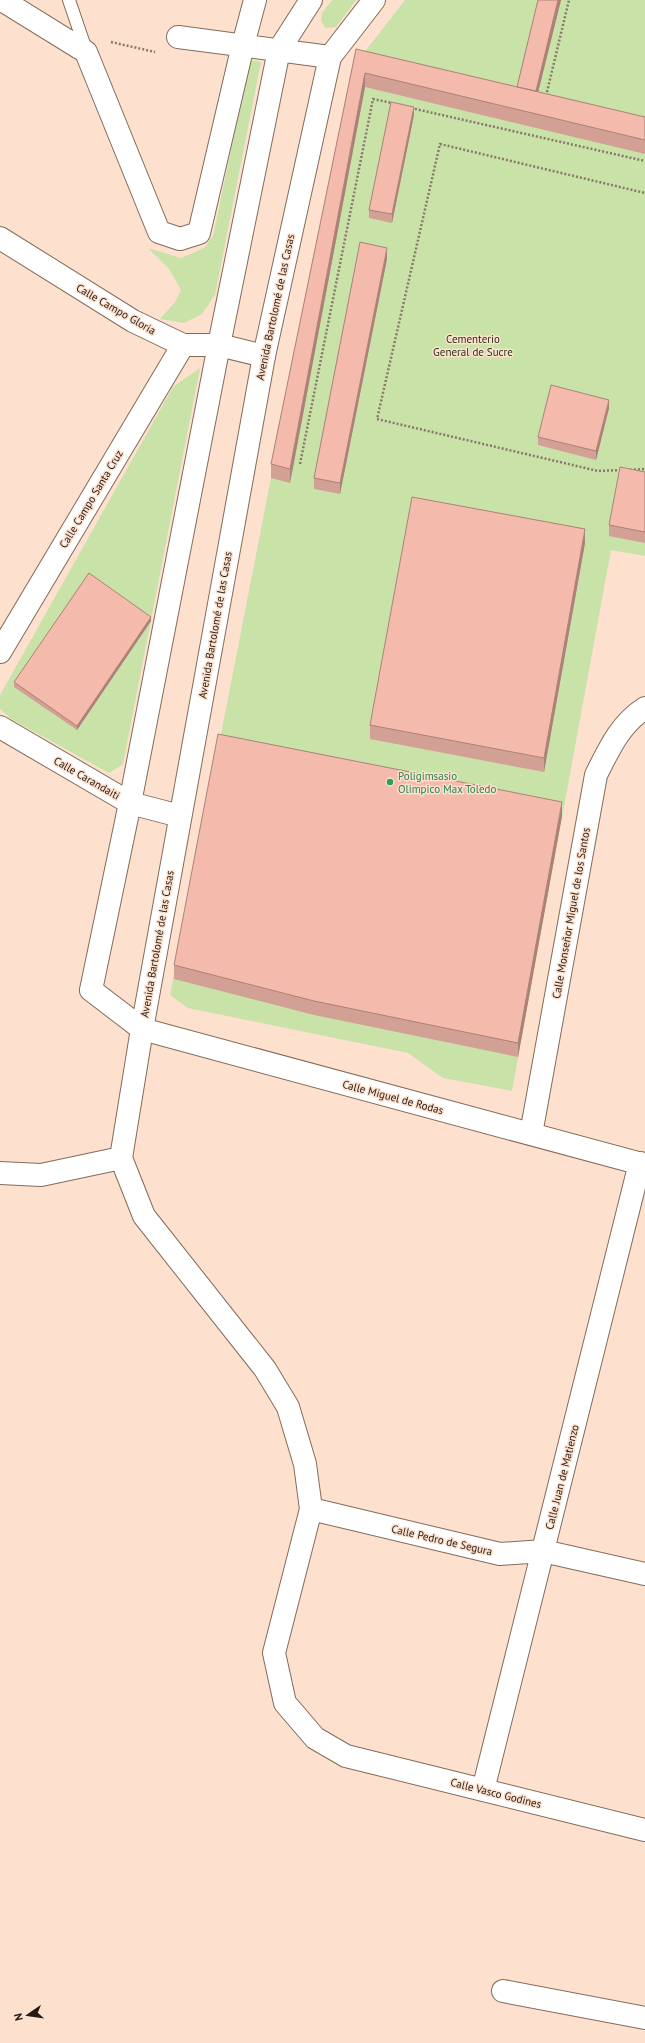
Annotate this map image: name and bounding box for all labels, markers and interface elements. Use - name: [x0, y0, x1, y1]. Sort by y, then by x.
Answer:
- street label: Avenida Bartolomé de las Casas: [253, 232, 297, 381]
- street label: Calle Campo Gloria: [74, 281, 158, 337]
- park label: Cementerio General de Sucre: [433, 332, 513, 359]
- street label: Calle Campo Santa Cruz: [56, 447, 126, 551]
- street label: Avenida Bartolomé de las Casas: [195, 550, 235, 700]
- street label: Calle Carandaiti: [51, 753, 123, 803]
- place label: Poligimsasio Olimpico Max Toledo: [398, 769, 496, 796]
- marker: Poligimsasio Olimpico Max Toledo: [385, 777, 395, 787]
- street label: Calle Monseñor Miguel de los Santos: [549, 826, 593, 1000]
- street label: Avenida Bartolomé de las Casas: [137, 869, 177, 1019]
- street label: Calle Miguel de Rodas: [341, 1077, 445, 1117]
- street label: Calle Juan de Matienzo: [542, 1423, 582, 1531]
- street label: Calle Pedro de Segura: [390, 1522, 494, 1558]
- street label: Calle Vasco Godines: [449, 1775, 543, 1811]
- north arrow: [8, 1995, 48, 2035]
- text: N: [11, 2012, 26, 2022]

